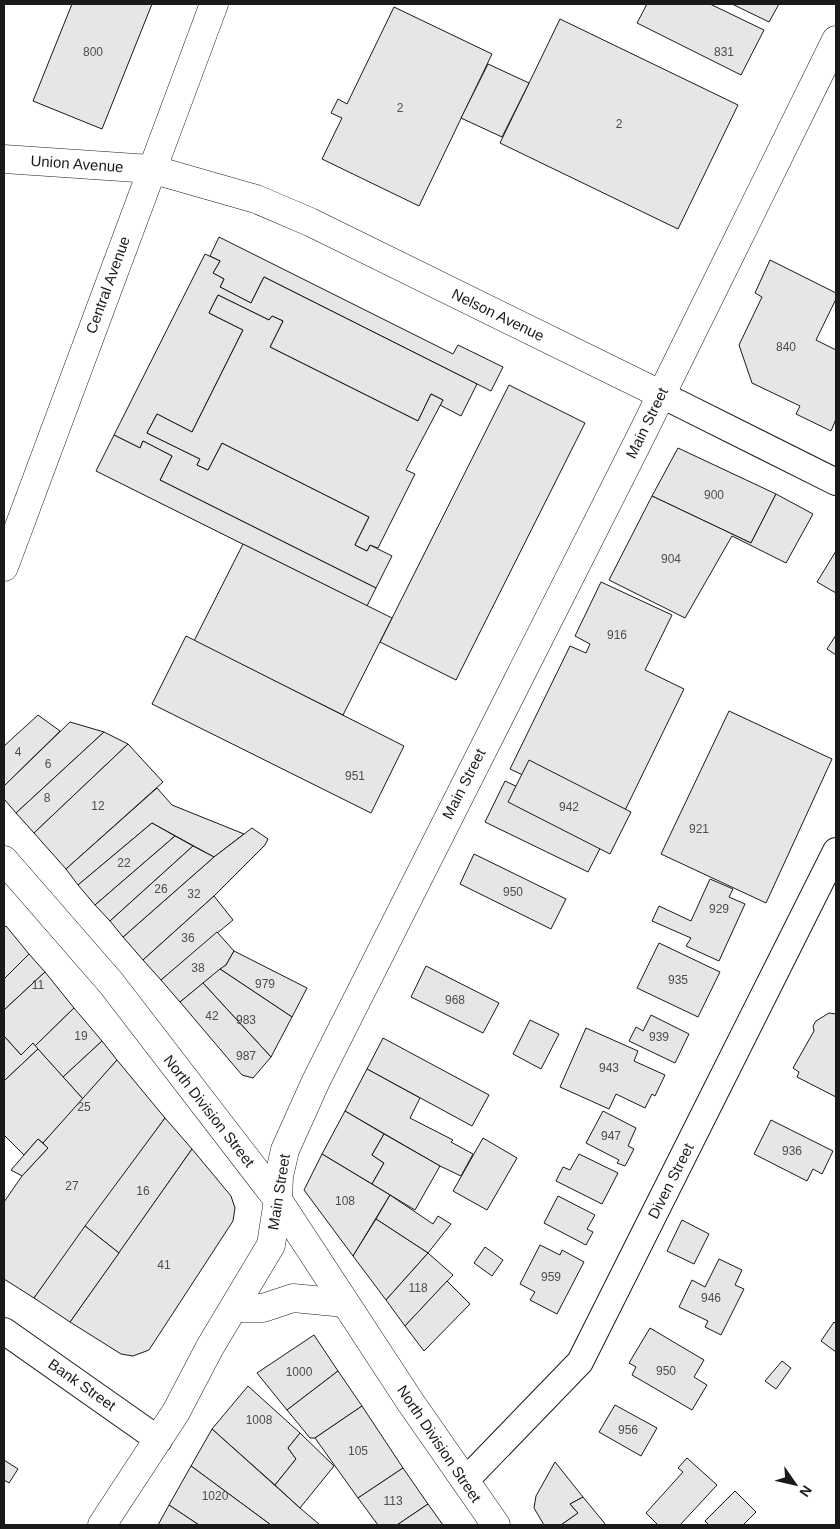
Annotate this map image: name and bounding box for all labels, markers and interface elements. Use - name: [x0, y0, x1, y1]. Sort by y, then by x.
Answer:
- house number: 800: [83, 45, 103, 59]
- house number: 831: [714, 45, 734, 59]
- house number: 2: [397, 101, 404, 115]
- house number: 2: [616, 117, 623, 131]
- street label: Union Avenue: [30, 152, 124, 175]
- street label: Central Avenue: [82, 234, 133, 336]
- street label: Nelson Avenue: [449, 285, 547, 344]
- house number: 840: [776, 340, 796, 354]
- street label: Main Street: [622, 384, 671, 461]
- house number: 900: [704, 488, 724, 502]
- house number: 904: [661, 552, 681, 566]
- house number: 916: [607, 628, 627, 642]
- house number: 4: [15, 745, 22, 759]
- street label: Main Street: [439, 745, 489, 822]
- house number: 6: [45, 757, 52, 771]
- house number: 951: [345, 769, 365, 783]
- house number: 8: [44, 791, 51, 805]
- house number: 12: [91, 799, 105, 813]
- house number: 942: [559, 800, 579, 814]
- house number: 921: [689, 822, 709, 836]
- house number: 22: [117, 856, 131, 870]
- house number: 26: [154, 882, 168, 896]
- house number: 950: [503, 885, 523, 899]
- house number: 32: [187, 887, 201, 901]
- house number: 929: [709, 902, 729, 916]
- house number: 36: [181, 931, 195, 945]
- house number: 38: [191, 961, 205, 975]
- house number: 935: [668, 973, 688, 987]
- house number: 979: [255, 977, 275, 991]
- house number: 11: [32, 978, 45, 992]
- house number: 968: [445, 993, 465, 1007]
- house number: 42: [205, 1009, 219, 1023]
- house number: 983: [236, 1013, 256, 1027]
- house number: 19: [74, 1029, 88, 1043]
- house number: 939: [649, 1030, 669, 1044]
- house number: 987: [236, 1049, 256, 1063]
- street label: North Division Street: [160, 1051, 259, 1171]
- house number: 943: [599, 1061, 619, 1075]
- house number: 25: [77, 1100, 91, 1114]
- house number: 947: [601, 1129, 621, 1143]
- street label: Diven Street: [644, 1139, 697, 1221]
- house number: 936: [782, 1144, 802, 1158]
- street label: Main Street: [264, 1152, 293, 1231]
- house number: 27: [65, 1179, 79, 1193]
- house number: 16: [136, 1184, 150, 1198]
- house number: 108: [335, 1194, 355, 1208]
- house number: 41: [157, 1258, 171, 1272]
- house number: 959: [541, 1270, 561, 1284]
- house number: 118: [408, 1281, 428, 1295]
- house number: 946: [701, 1291, 721, 1305]
- street label: Bank Street: [45, 1355, 120, 1415]
- house number: 950: [656, 1364, 676, 1378]
- house number: 1000: [286, 1365, 313, 1379]
- street label: North Division Street: [394, 1382, 485, 1506]
- house number: 1008: [246, 1413, 273, 1427]
- house number: 956: [618, 1423, 638, 1437]
- house number: 105: [348, 1444, 368, 1458]
- north arrow: [770, 1459, 820, 1509]
- text: N: [796, 1483, 815, 1500]
- house number: 1020: [202, 1489, 229, 1503]
- house number: 113: [383, 1494, 403, 1508]

